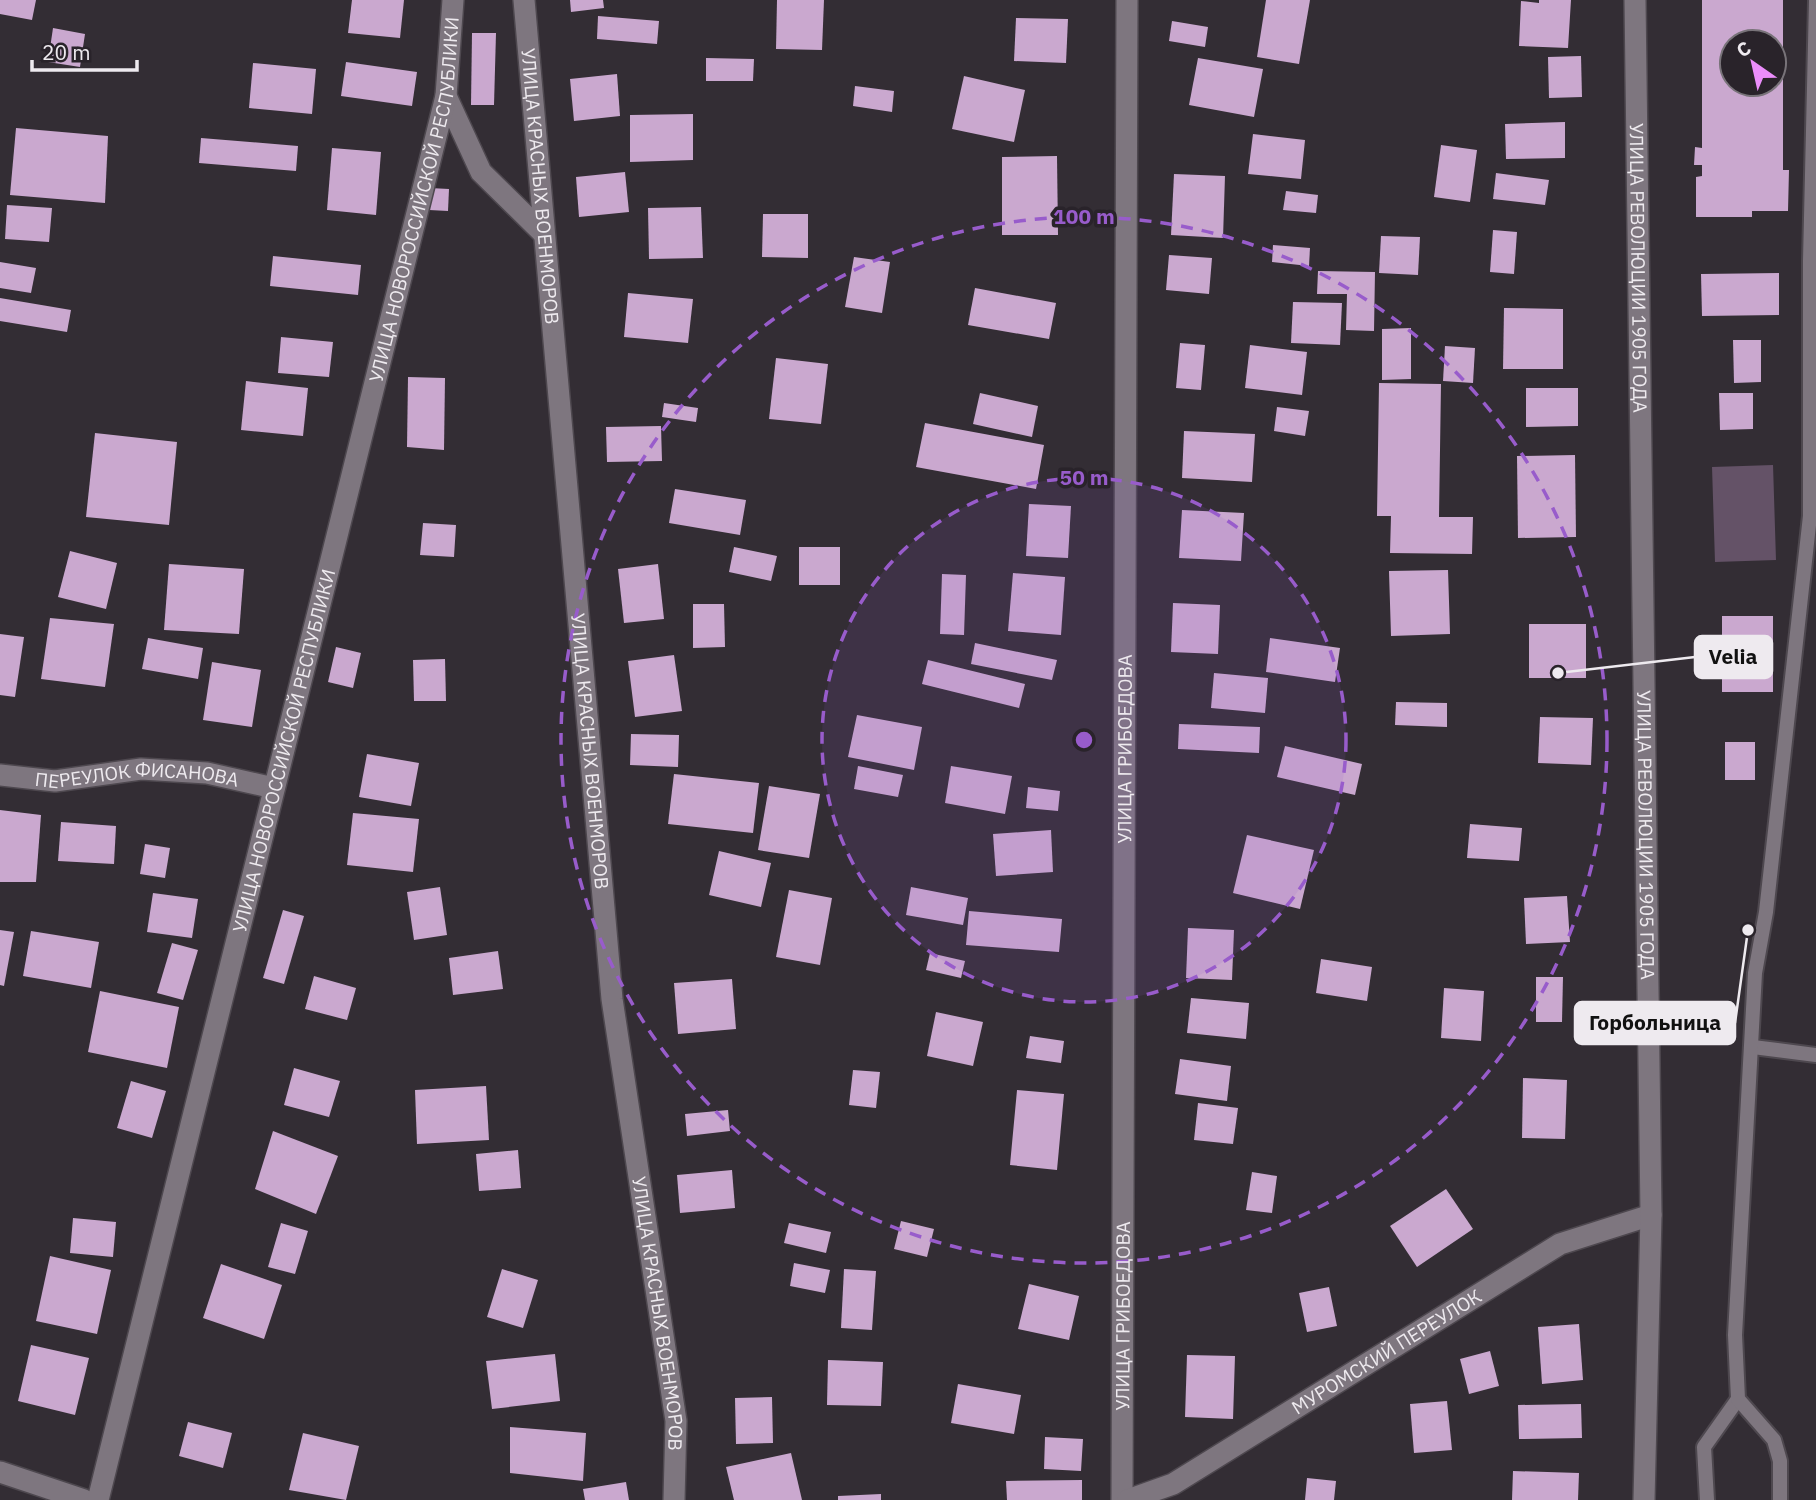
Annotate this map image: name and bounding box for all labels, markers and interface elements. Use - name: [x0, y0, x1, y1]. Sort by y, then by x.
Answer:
- street label: УЛИЦА НОВОРОССИЙСКОЙ РЕСПУБЛИКИ: [364, 16, 464, 385]
- scale bar: [32, 28, 136, 72]
- north arrow: [1718, 28, 1788, 98]
- text: С: [1732, 35, 1755, 62]
- text: 20 m: [42, 38, 91, 66]
- street label: УЛИЦА КРАСНЫХ ВОЕНМОРОВ: [516, 47, 565, 325]
- street label: УЛИЦА РЕВОЛЮЦИИ 1905 ГОДА: [1625, 123, 1652, 413]
- text: 100 m: [1053, 202, 1115, 230]
- text: 50 m: [1060, 463, 1108, 491]
- street label: УЛИЦА НОВОРОССИЙСКОЙ РЕСПУБЛИКИ: [227, 566, 340, 935]
- street label: УЛИЦА КРАСНЫХ ВОЕНМОРОВ: [566, 612, 614, 890]
- callout: Velia: [1695, 636, 1772, 678]
- text: Velia: [1708, 642, 1758, 670]
- street label: УЛИЦА ГРИБОЕДОВА: [1112, 654, 1137, 844]
- street label: УЛИЦА РЕВОЛЮЦИИ 1905 ГОДА: [1632, 690, 1660, 980]
- centre of rings: [1072, 728, 1096, 752]
- street label: ПЕРЕУЛОК ФИСАНОВА: [34, 757, 241, 793]
- callout: Горбольница: [1575, 1002, 1735, 1044]
- text: Горбольница: [1589, 1008, 1721, 1036]
- street label: УЛИЦА КРАСНЫХ ВОЕНМОРОВ: [627, 1175, 688, 1451]
- street label: УЛИЦА ГРИБОЕДОВА: [1110, 1221, 1135, 1411]
- street label: МУРОМСКИЙ ПЕРЕУЛОК: [1287, 1284, 1486, 1420]

